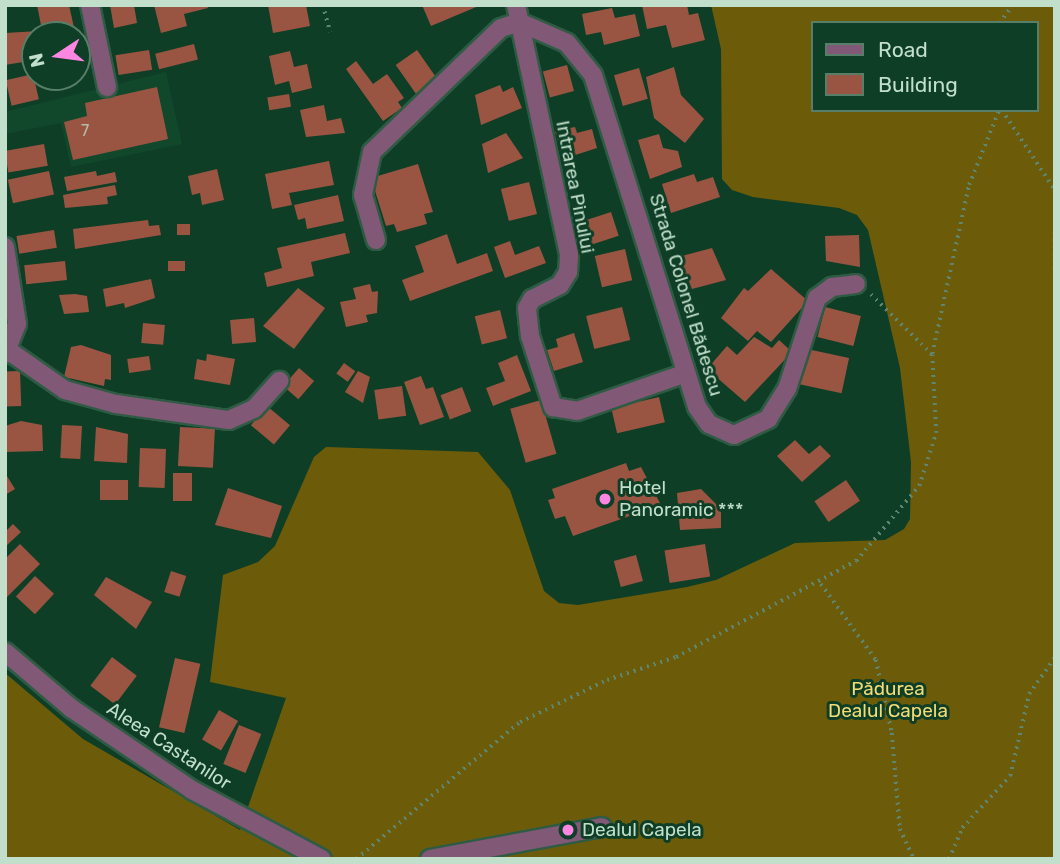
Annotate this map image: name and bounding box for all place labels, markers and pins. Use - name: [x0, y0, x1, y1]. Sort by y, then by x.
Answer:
- place label: Hotel Panoramic ***: [619, 477, 744, 521]
- marker: Hotel Panoramic ***: [597, 491, 613, 507]
- place label: Dealul Capela: [582, 819, 702, 841]
- marker: Dealul Capela: [560, 822, 576, 838]

